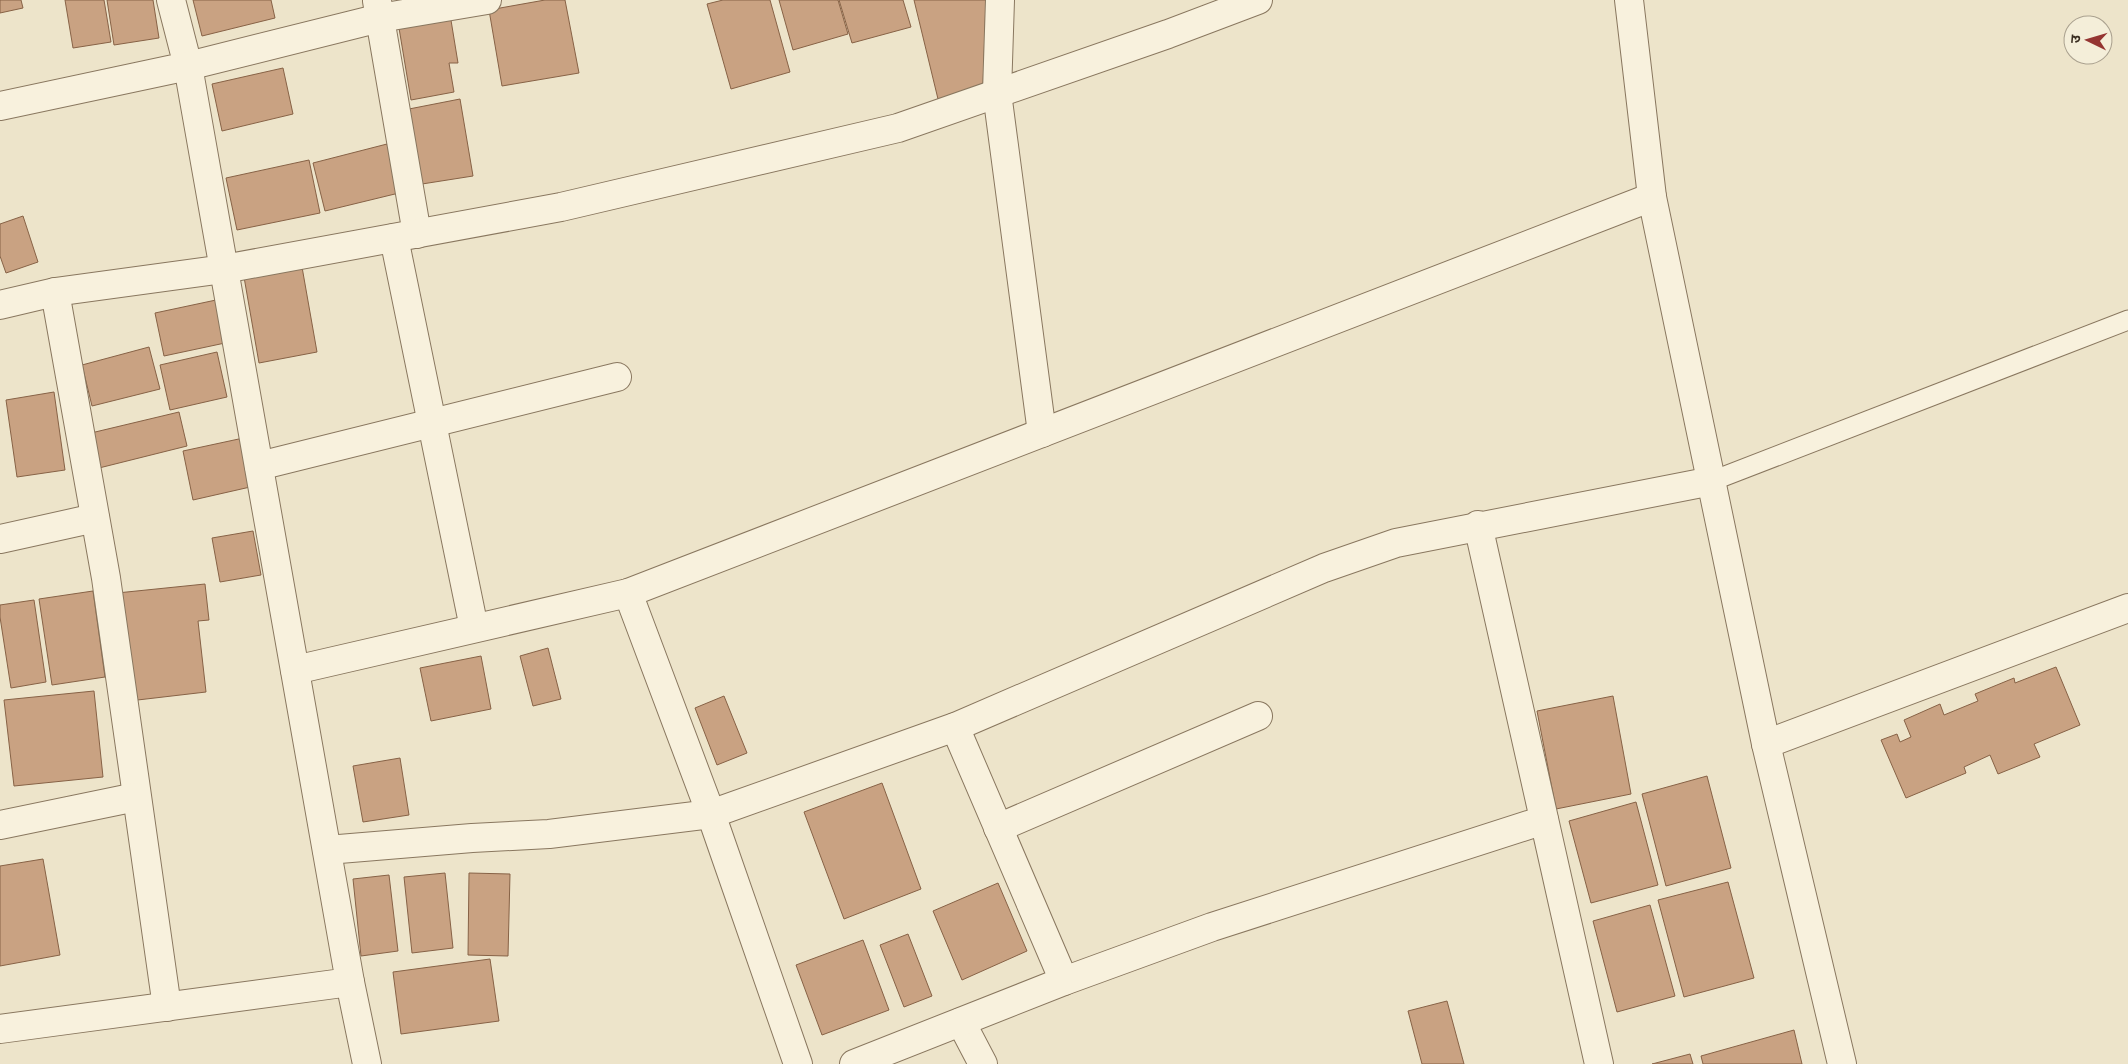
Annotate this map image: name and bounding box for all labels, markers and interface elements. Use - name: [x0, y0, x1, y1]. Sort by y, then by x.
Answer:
- north arrow: [2063, 15, 2113, 65]
- text: उ: [2065, 33, 2084, 44]

